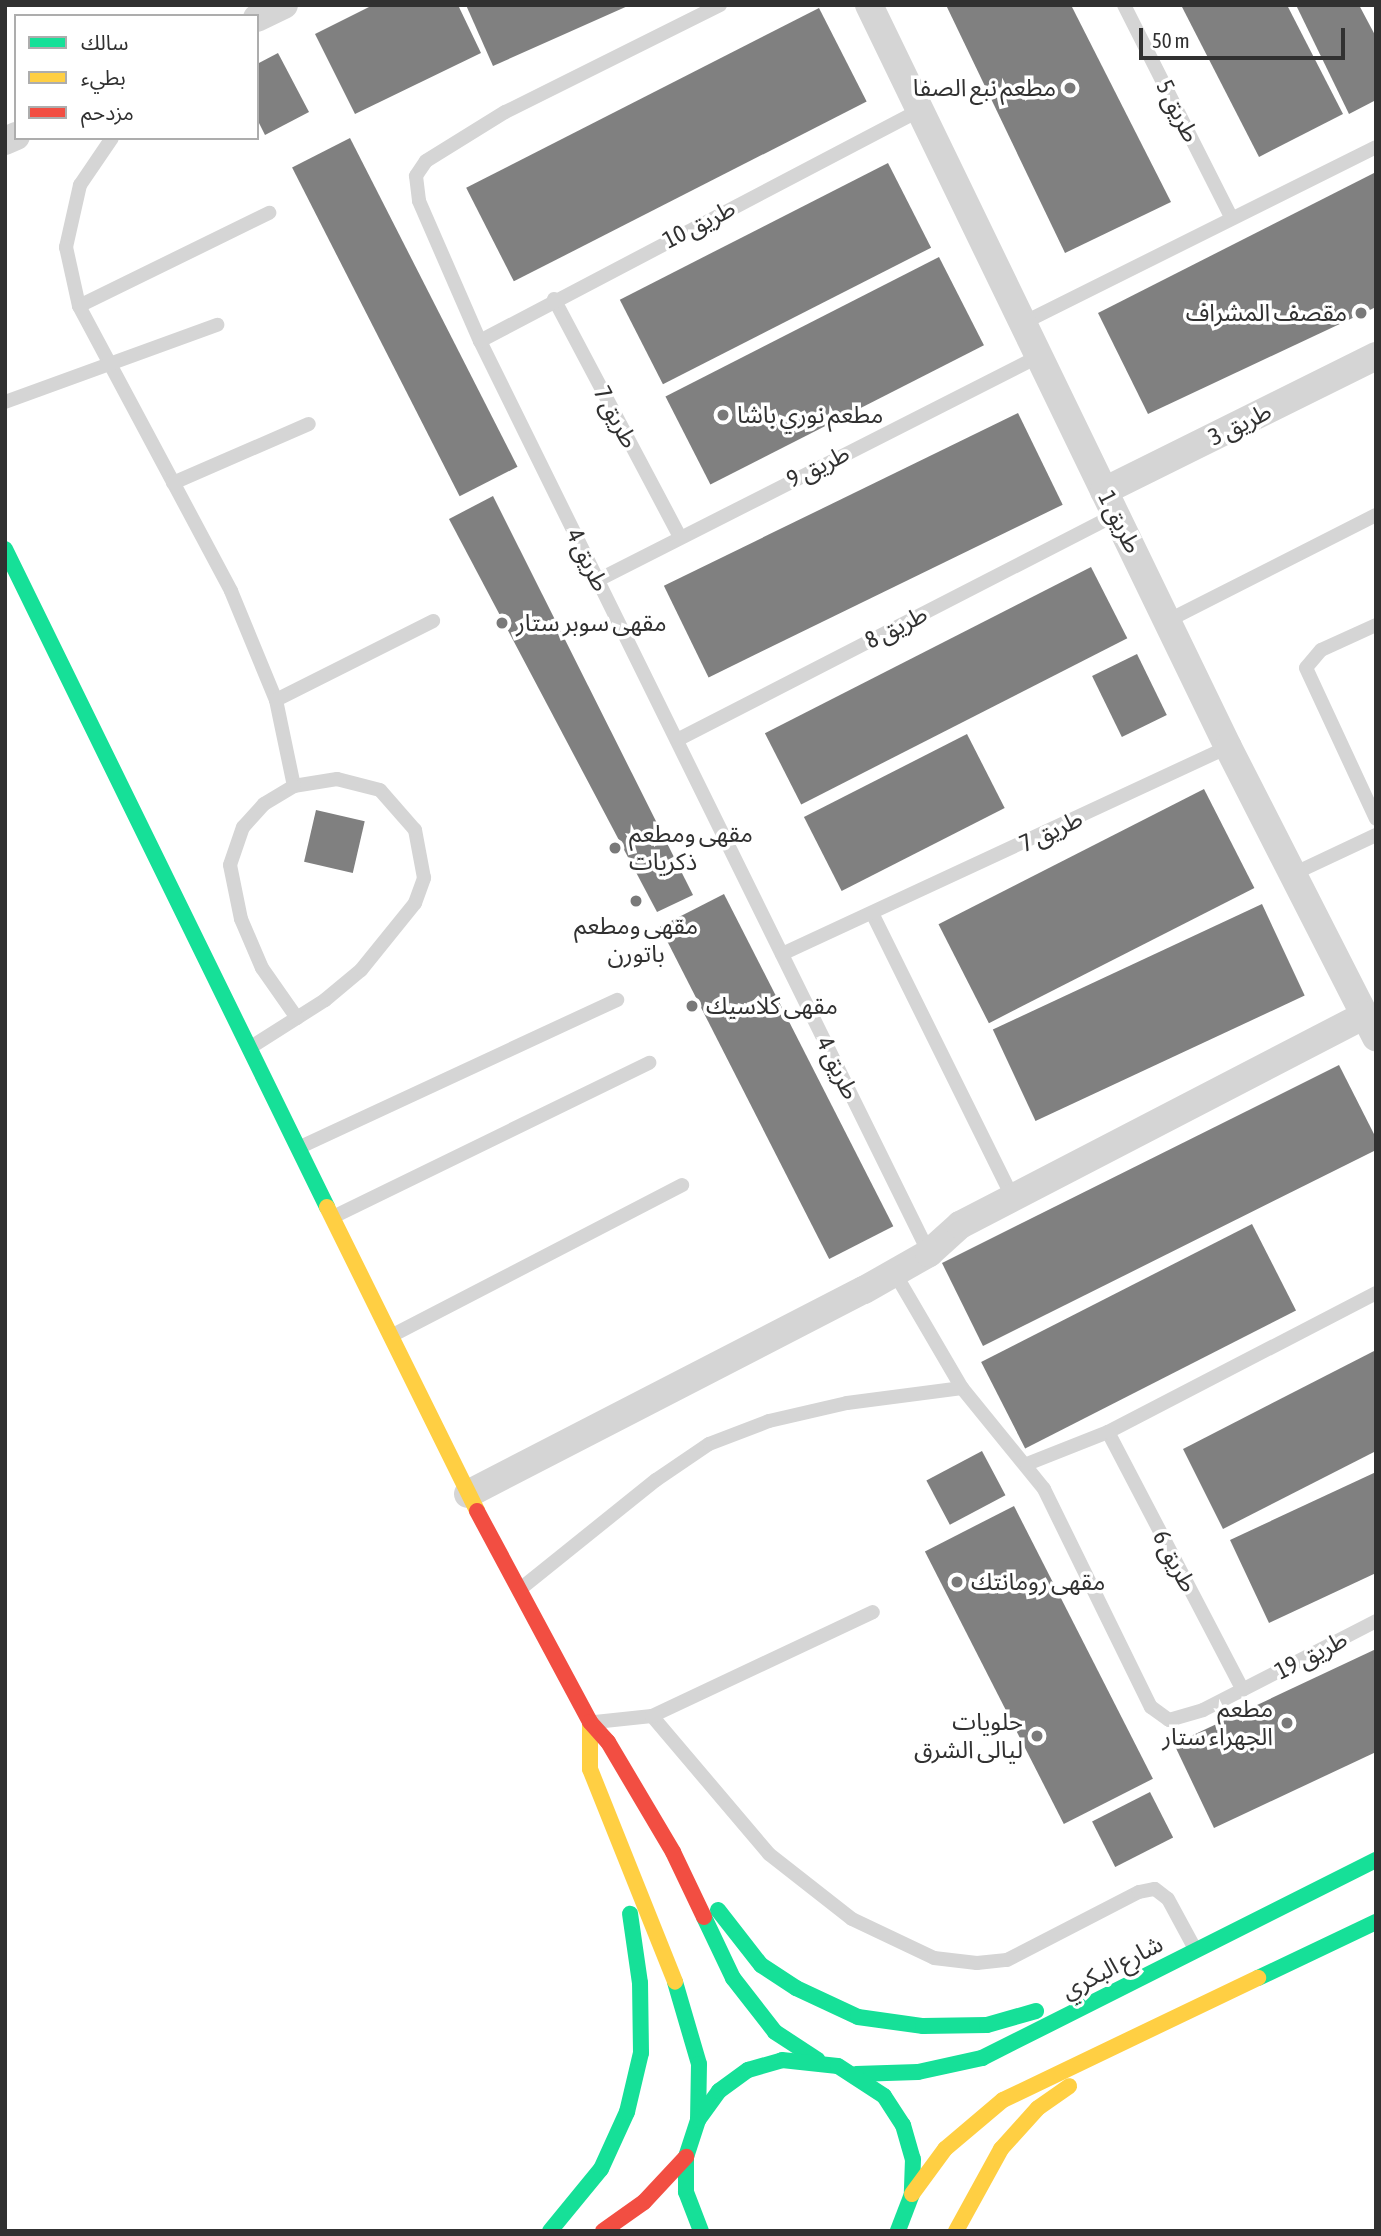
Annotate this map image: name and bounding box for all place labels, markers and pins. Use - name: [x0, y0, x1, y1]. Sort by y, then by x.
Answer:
- place label: مطعم نبع الصفا: [913, 74, 1056, 102]
- marker: مطعم نبع الصفا: [1062, 80, 1078, 96]
- place label: مقصف المشراف: [1186, 299, 1347, 327]
- marker: مقصف المشراف: [1353, 305, 1369, 321]
- place label: مطعم نوري باشا: [737, 401, 883, 429]
- marker: مطعم نوري باشا: [715, 407, 731, 423]
- place label: مقهى سوبر ستار: [516, 609, 667, 637]
- marker: مقهى سوبر ستار: [494, 615, 510, 631]
- place label: مقهى ومطعم ذكريات: [629, 820, 753, 876]
- marker: مقهى ومطعم ذكريات: [607, 840, 623, 856]
- marker: مقهى ومطعم باتورن: [628, 893, 644, 909]
- place label: مقهى ومطعم باتورن: [574, 912, 698, 968]
- place label: مقهى كلاسيك: [706, 992, 838, 1020]
- marker: مقهى كلاسيك: [684, 998, 700, 1014]
- place label: مقهى رومانتك: [971, 1568, 1105, 1596]
- marker: مقهى رومانتك: [949, 1574, 965, 1590]
- place label: مطعم الجهراء ستار: [1162, 1695, 1273, 1751]
- place label: حلويات ليالى الشرق: [914, 1708, 1023, 1764]
- marker: مطعم الجهراء ستار: [1279, 1715, 1295, 1731]
- marker: حلويات ليالى الشرق: [1029, 1728, 1045, 1744]

